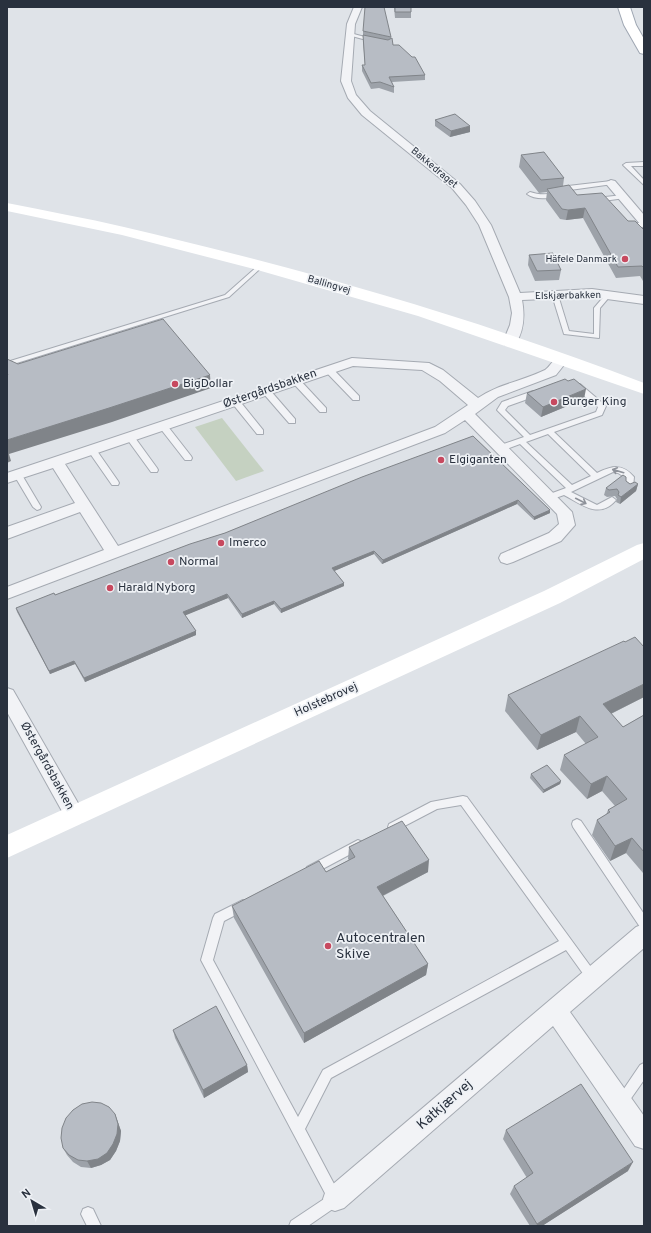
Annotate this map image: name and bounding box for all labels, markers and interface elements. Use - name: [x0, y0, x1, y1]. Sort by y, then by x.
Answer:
- street label: Bakkedraget: [408, 145, 460, 191]
- place label: Häfele Danmark: [545, 253, 617, 266]
- marker: Häfele Danmark: [620, 254, 630, 264]
- street label: Ballingvej: [306, 273, 352, 297]
- street label: Elskjærbakken: [535, 289, 601, 303]
- street label: Østergårdsbakken: [221, 365, 319, 413]
- place label: BigDollar: [183, 376, 233, 392]
- marker: BigDollar: [170, 379, 180, 389]
- place label: Burger King: [562, 394, 627, 410]
- marker: Burger King: [549, 397, 559, 407]
- place label: Elgiganten: [449, 452, 507, 468]
- marker: Elgiganten: [436, 455, 446, 465]
- one-way arrow: [611, 467, 624, 474]
- one-way arrow: [575, 497, 587, 505]
- place label: Imerco: [229, 535, 267, 551]
- marker: Imerco: [216, 538, 226, 548]
- place label: Normal: [179, 554, 218, 570]
- marker: Normal: [166, 557, 176, 567]
- place label: Harald Nyborg: [118, 580, 196, 596]
- marker: Harald Nyborg: [105, 583, 115, 593]
- street label: Holstebrovej: [292, 679, 360, 721]
- street label: Østergårdsbakken: [16, 719, 78, 813]
- place label: Autocentralen Skive: [336, 930, 425, 963]
- marker: Autocentralen Skive: [323, 941, 333, 951]
- street label: Katkjærvej: [414, 1076, 476, 1134]
- north arrow: [12, 1181, 52, 1221]
- text: N: [19, 1186, 34, 1202]

